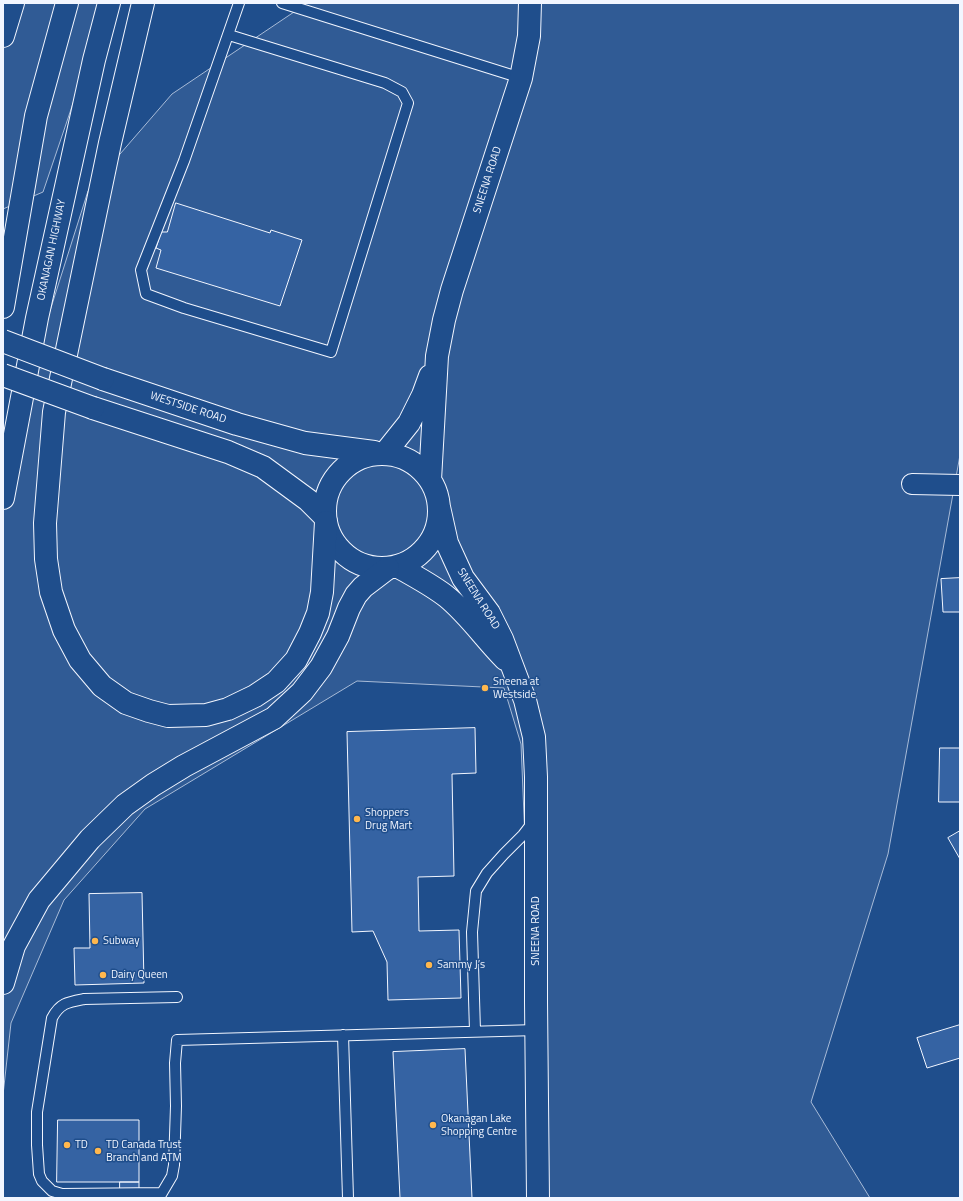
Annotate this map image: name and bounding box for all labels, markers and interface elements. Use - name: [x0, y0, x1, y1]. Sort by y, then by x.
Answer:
- street label: SNEENA ROAD: [471, 145, 505, 215]
- street label: OKANAGAN HIGHWAY: [35, 198, 69, 302]
- street label: WESTSIDE ROAD: [148, 389, 228, 427]
- street label: SNEENA ROAD: [454, 566, 502, 632]
- place label: Sneena at Westside: [493, 675, 539, 701]
- marker: Sneena at Westside: [480, 683, 490, 693]
- place label: Shoppers Drug Mart: [365, 806, 412, 832]
- marker: Shoppers Drug Mart: [352, 814, 362, 824]
- street label: SNEENA ROAD: [529, 896, 543, 966]
- place label: Subway: [103, 934, 140, 948]
- marker: Subway: [90, 936, 100, 946]
- place label: Sammy J’s: [437, 958, 485, 972]
- marker: Sammy J’s: [424, 960, 434, 970]
- place label: Dairy Queen: [111, 968, 168, 982]
- marker: Dairy Queen: [98, 970, 108, 980]
- place label: Okanagan Lake Shopping Centre: [441, 1112, 517, 1138]
- marker: Okanagan Lake Shopping Centre: [428, 1120, 438, 1130]
- place label: TD: [75, 1138, 88, 1152]
- place label: TD Canada Trust Branch and ATM: [106, 1138, 182, 1164]
- marker: TD: [62, 1140, 72, 1150]
- marker: TD Canada Trust Branch and ATM: [93, 1146, 103, 1156]

